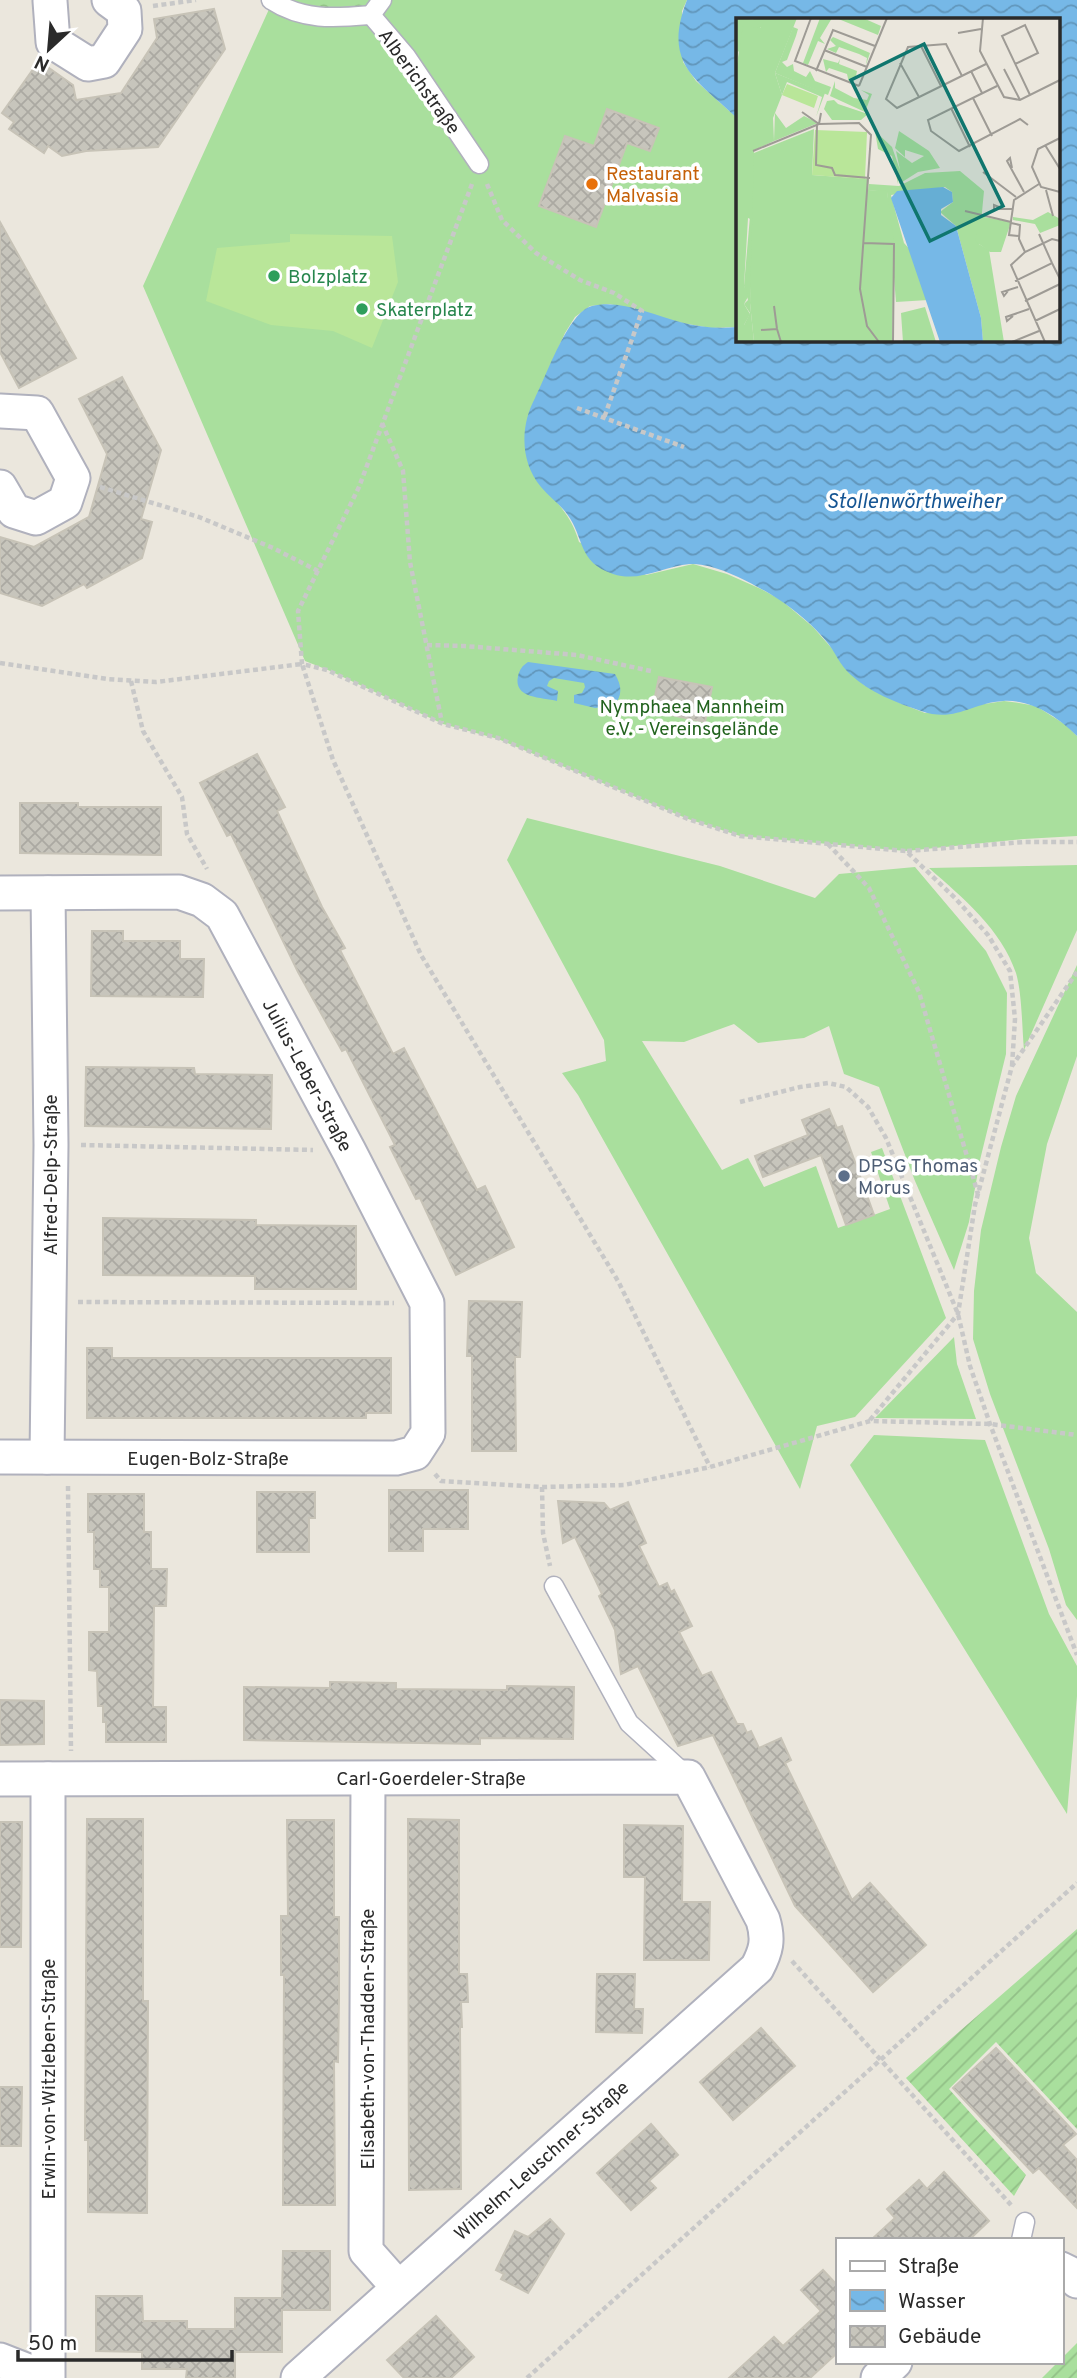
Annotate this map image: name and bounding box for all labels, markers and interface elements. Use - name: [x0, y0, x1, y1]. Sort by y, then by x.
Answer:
- north arrow: [14, 14, 84, 84]
- inset map: [736, 18, 1060, 341]
- street label: Alberichstraße: [372, 25, 465, 140]
- text: N: [31, 49, 54, 76]
- place label: Restaurant Malvasia: [606, 163, 700, 209]
- marker: Restaurant Malvasia: [584, 176, 600, 192]
- place label: Bolzplatz: [288, 266, 368, 290]
- marker: Bolzplatz: [266, 268, 282, 284]
- place label: Skaterplatz: [376, 299, 473, 323]
- marker: Skaterplatz: [354, 301, 370, 317]
- water label: Stollenwörthweiher: [826, 489, 1004, 516]
- park label: Nymphaea Mannheim e.V. - Vereinsgelände: [599, 696, 785, 742]
- street label: Julius-Leber-Straße: [256, 995, 357, 1157]
- street label: Alfred-Delp-Straße: [40, 1094, 64, 1256]
- place label: DPSG Thomas Morus: [858, 1155, 978, 1201]
- marker: DPSG Thomas Morus: [836, 1168, 852, 1184]
- street label: Eugen-Bolz-Straße: [127, 1448, 289, 1472]
- street label: Carl-Goerdeler-Straße: [336, 1768, 526, 1792]
- street label: Elisabeth-von-Thadden-Straße: [357, 1909, 381, 2169]
- street label: Erwin-von-Witzleben-Straße: [38, 1959, 62, 2199]
- street label: Wilhelm-Leuschner-Straße: [450, 2077, 635, 2246]
- legend: [836, 2238, 1063, 2364]
- text: Straße: [898, 2254, 959, 2281]
- text: Wasser: [898, 2289, 965, 2316]
- scale bar: [18, 2318, 231, 2362]
- text: Gebäude: [898, 2324, 981, 2351]
- text: 50 m: [28, 2331, 77, 2358]

